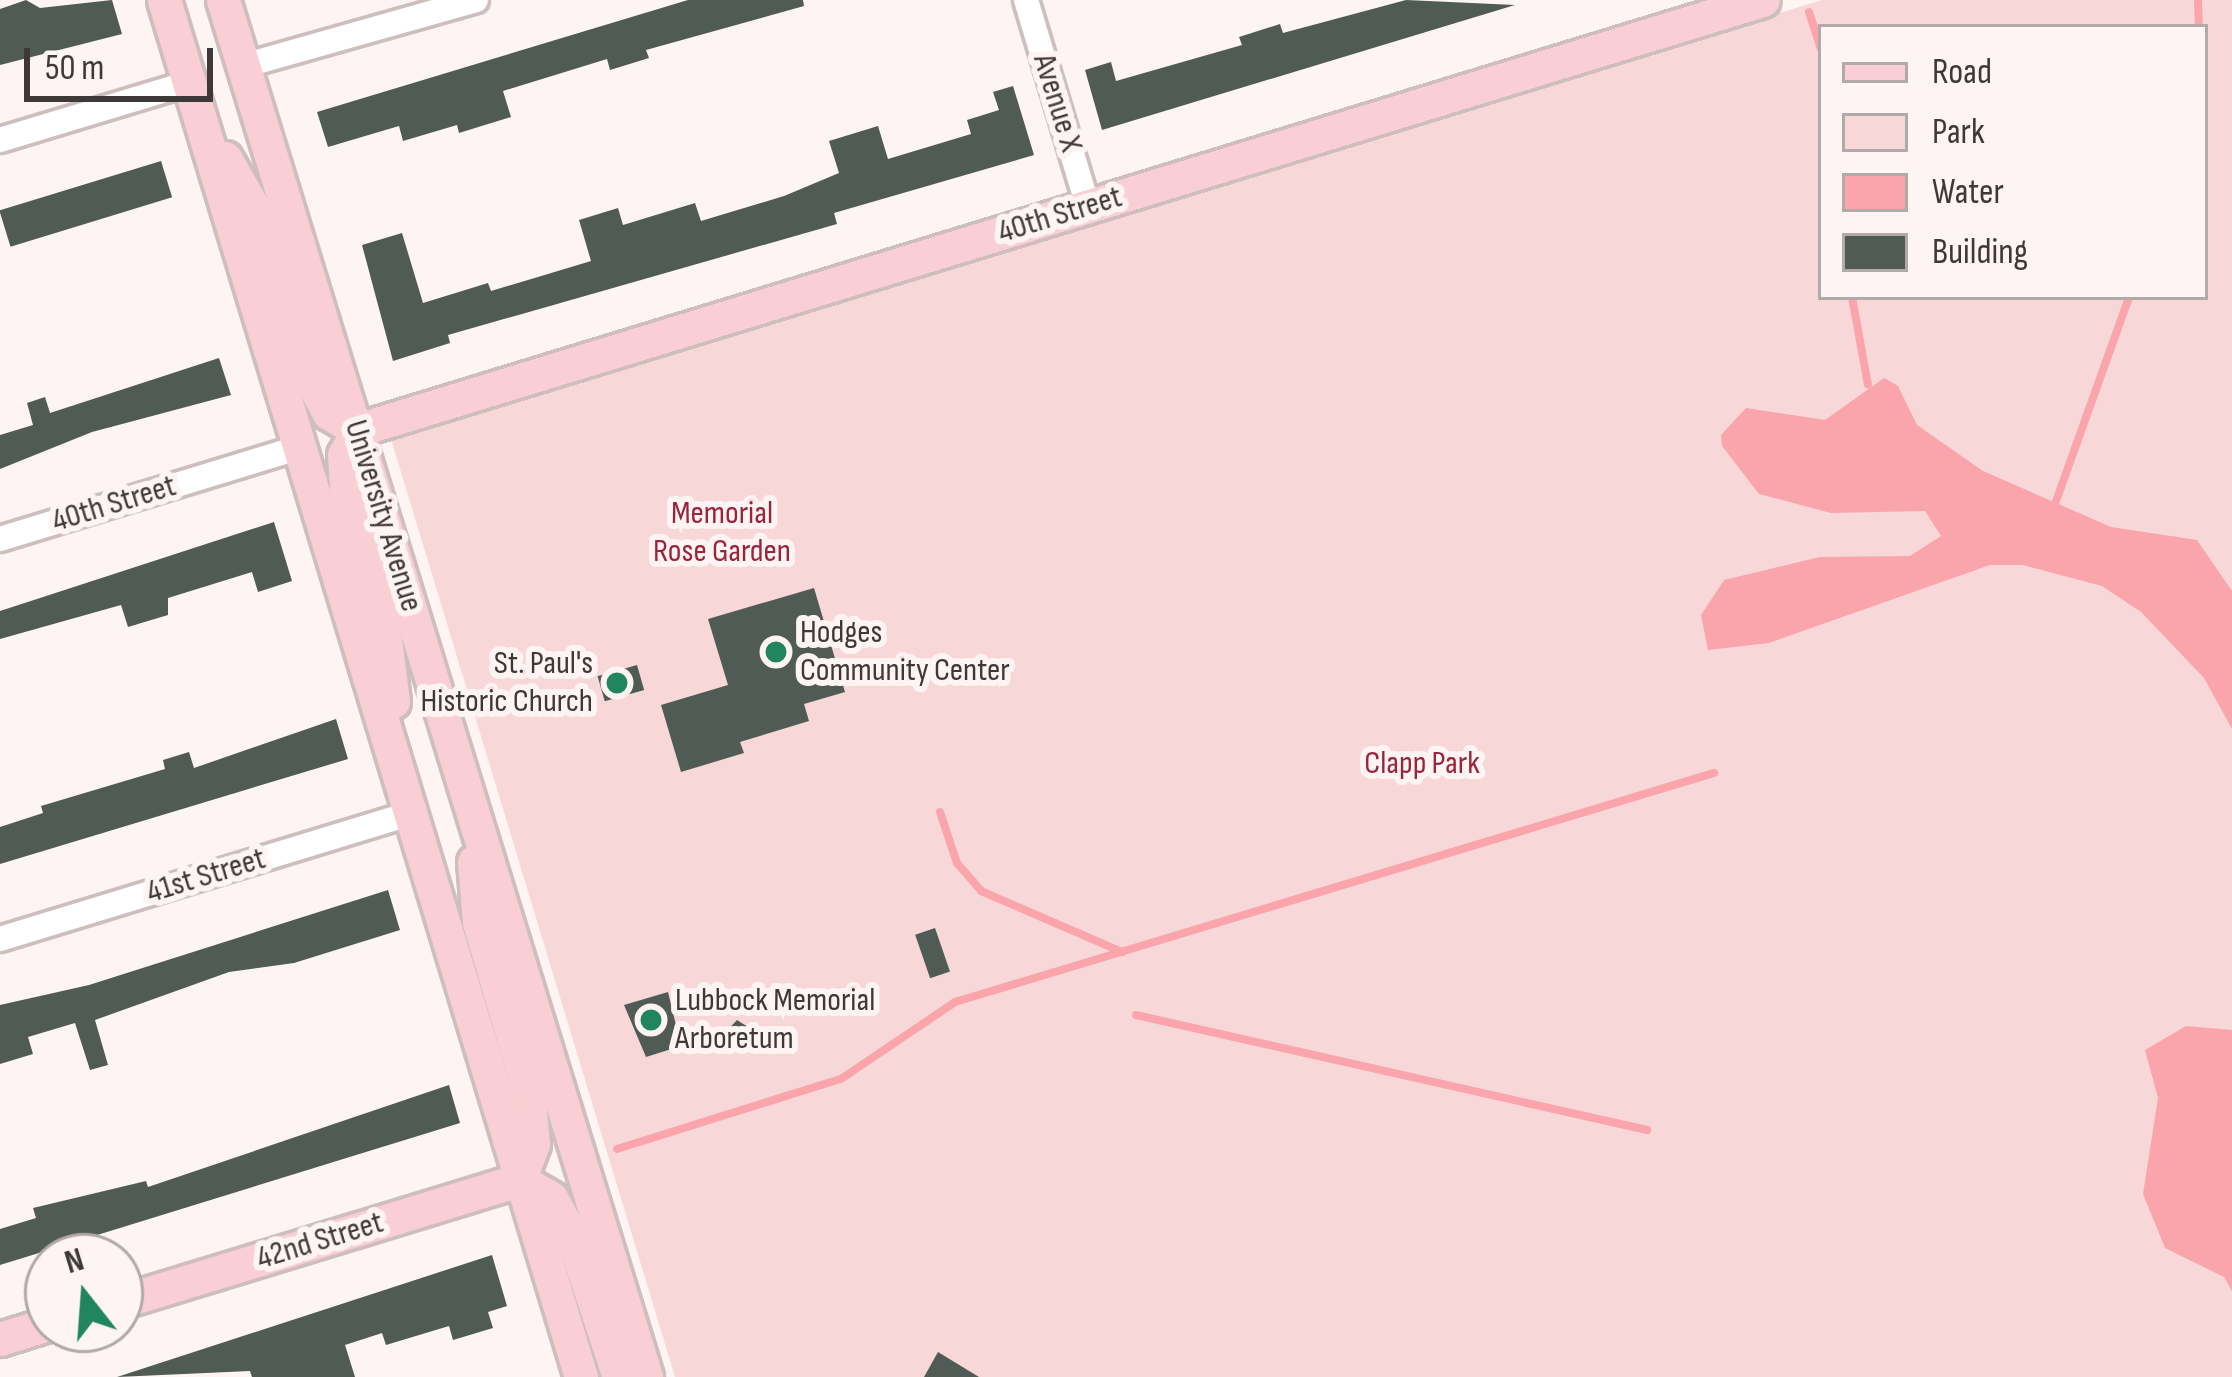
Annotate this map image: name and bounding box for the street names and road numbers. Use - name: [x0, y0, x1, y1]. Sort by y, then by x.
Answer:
- street label: Avenue X: [1023, 49, 1091, 157]
- street label: 40th Street: [993, 177, 1127, 253]
- street label: University Avenue: [335, 415, 431, 617]
- street label: 40th Street: [47, 466, 181, 542]
- street label: 41st Street: [142, 839, 270, 913]
- street label: 42nd Street: [252, 1203, 388, 1279]

